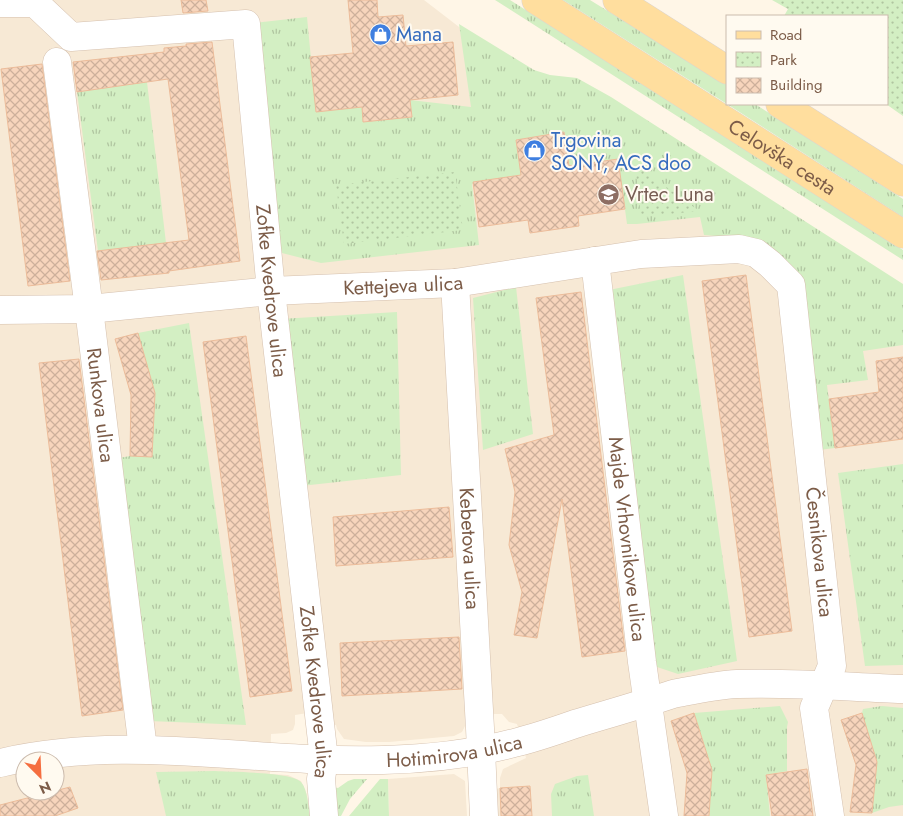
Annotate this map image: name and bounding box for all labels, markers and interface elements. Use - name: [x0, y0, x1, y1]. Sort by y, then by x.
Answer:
- legend: [726, 15, 888, 105]
- place label: Mana: [396, 20, 442, 49]
- shop icon: Mana: [368, 22, 392, 46]
- text: Road: [770, 24, 802, 46]
- text: Park: [770, 49, 797, 71]
- text: Building: [770, 74, 822, 96]
- street label: Celovška cesta: [722, 112, 842, 203]
- place label: Trgovina SONY, ACS doo: [551, 126, 691, 178]
- shop icon: Trgovina SONY, ACS doo: [523, 139, 547, 163]
- place label: Vrtec Luna: [625, 180, 714, 209]
- school or university icon: Vrtec Luna: [597, 182, 621, 206]
- street label: Zofke Kvedrove ulica: [248, 203, 295, 379]
- street label: Kettejeva ulica: [342, 268, 465, 303]
- street label: Runkova ulica: [79, 346, 122, 464]
- street label: Majde Vrhovnikove ulica: [601, 435, 654, 643]
- street label: Česnikova ulica: [798, 486, 841, 619]
- street label: Kebetova ulica: [452, 487, 487, 610]
- street label: Zofke Kvedrove ulica: [292, 604, 338, 781]
- street label: Hotimirova ulica: [386, 727, 525, 775]
- north arrow: [15, 751, 65, 801]
- text: N: [36, 776, 54, 799]

